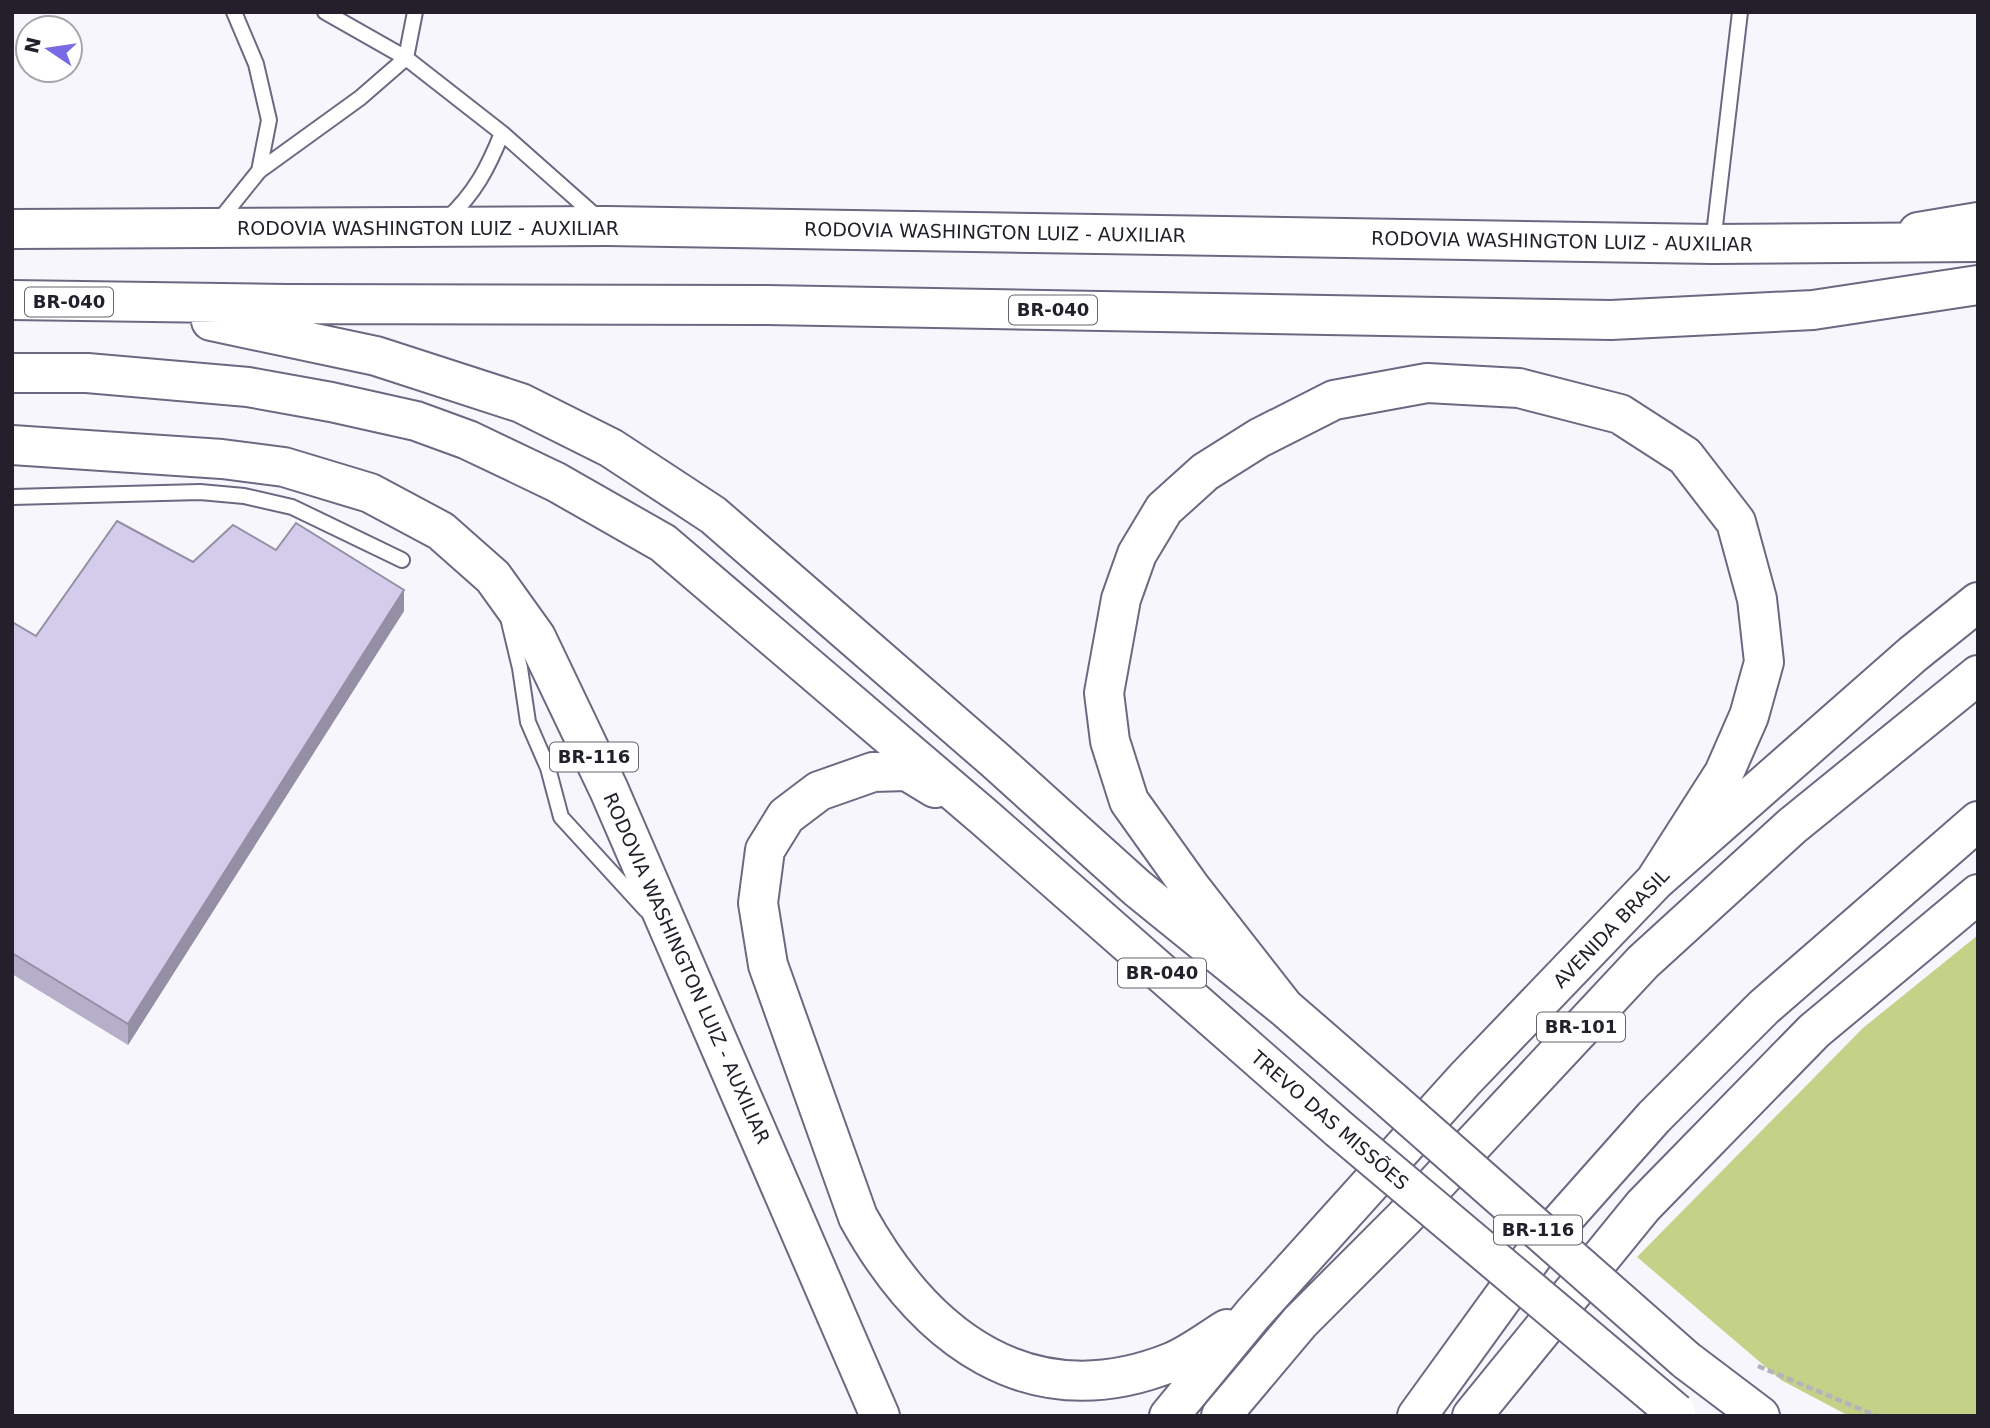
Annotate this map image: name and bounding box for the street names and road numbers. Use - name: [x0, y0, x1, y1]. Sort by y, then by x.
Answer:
- street label: RODOVIA WASHINGTON LUIZ - AUXILIAR: [237, 217, 619, 239]
- street label: RODOVIA WASHINGTON LUIZ - AUXILIAR: [804, 218, 1186, 246]
- street label: RODOVIA WASHINGTON LUIZ - AUXILIAR: [1371, 227, 1753, 255]
- road number: BR-040: [25, 288, 113, 316]
- road number: BR-040: [1009, 296, 1097, 324]
- road number: BR-116: [550, 742, 638, 772]
- street label: RODOVIA WASHINGTON LUIZ - AUXILIAR: [599, 789, 775, 1147]
- street label: AVENIDA BRASIL: [1549, 864, 1674, 992]
- road number: BR-040: [1118, 958, 1206, 988]
- road number: BR-101: [1537, 1012, 1625, 1042]
- street label: TREVO DAS MISSÕES: [1246, 1045, 1413, 1194]
- road number: BR-116: [1494, 1216, 1582, 1245]

